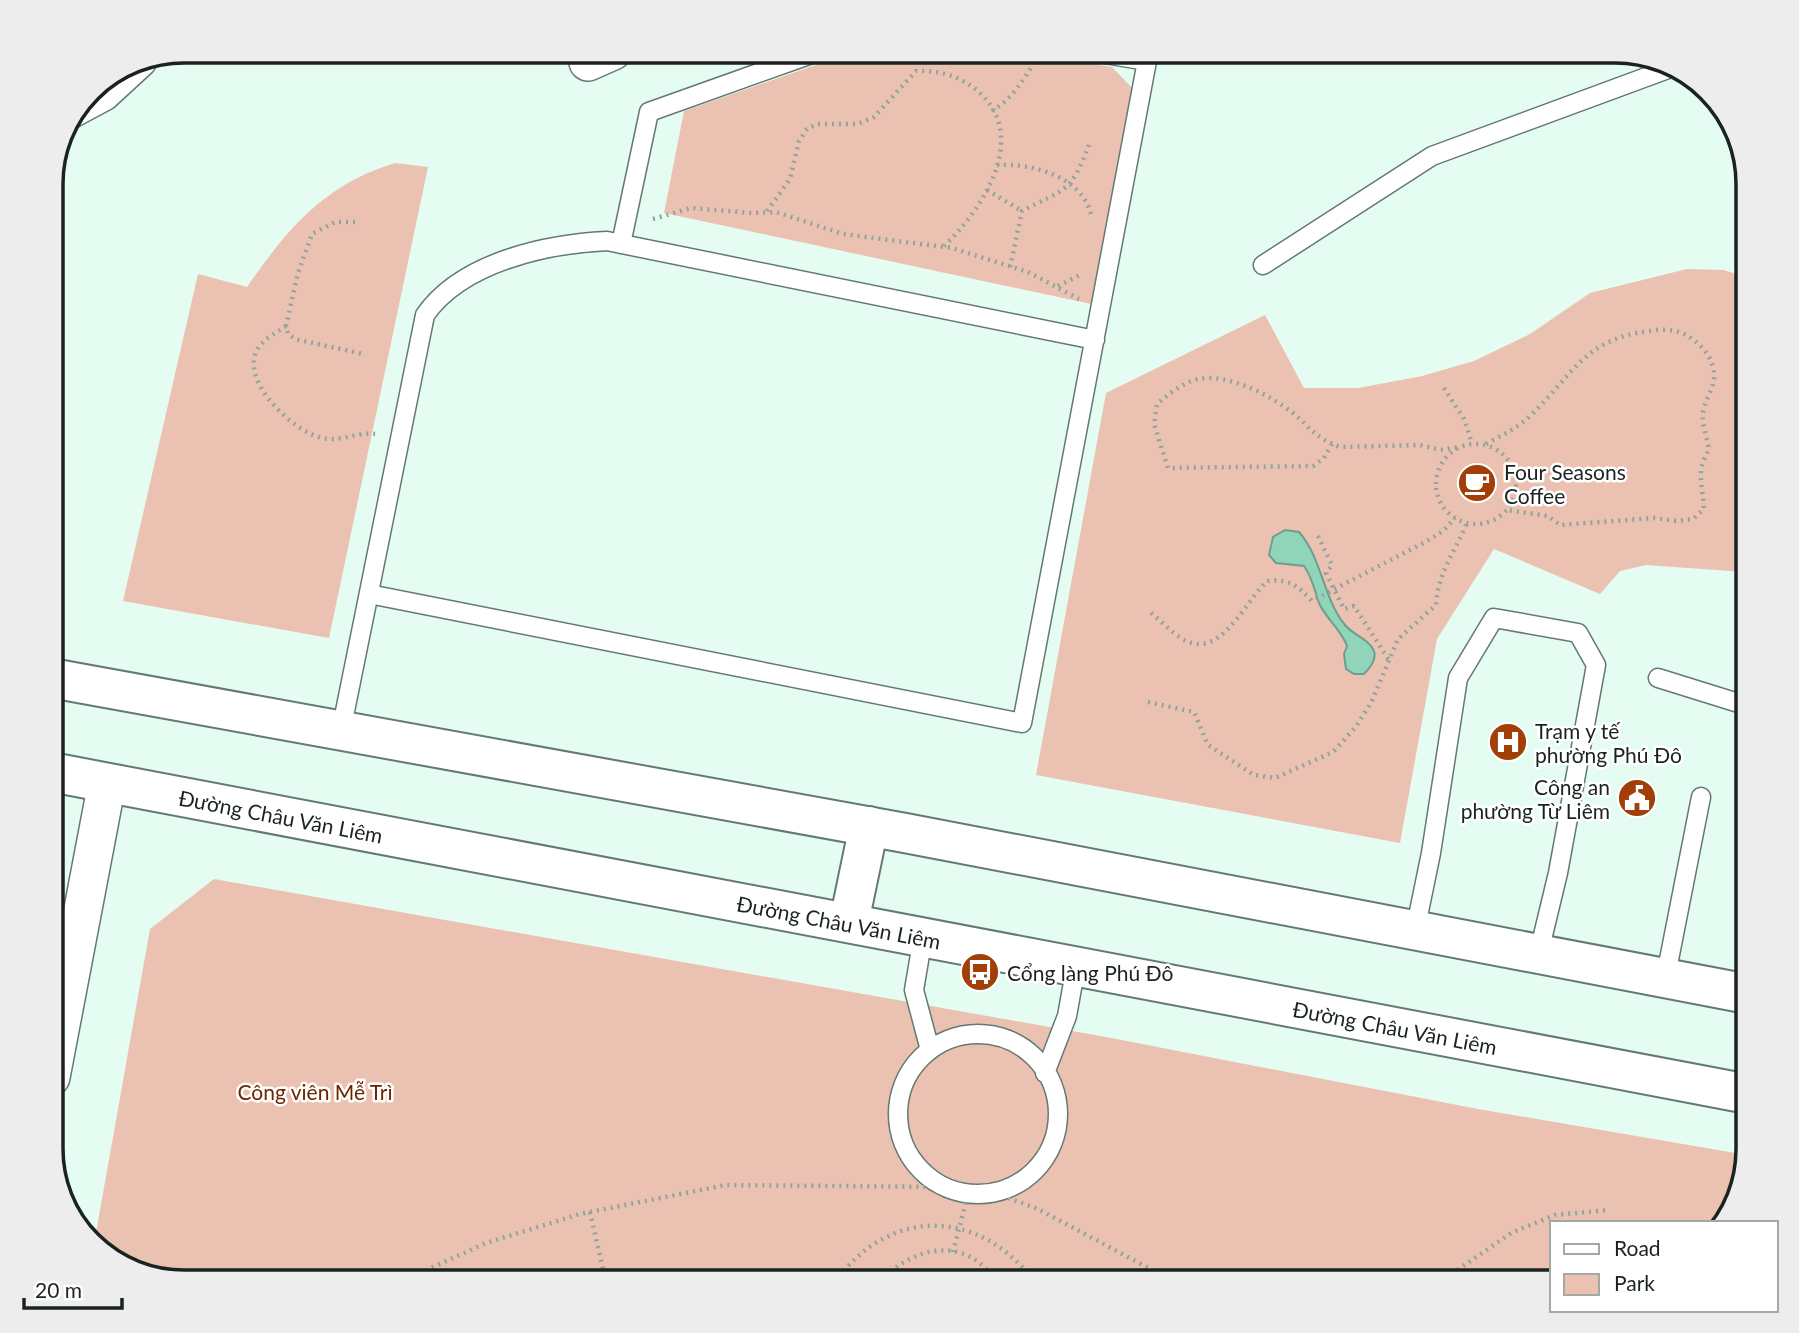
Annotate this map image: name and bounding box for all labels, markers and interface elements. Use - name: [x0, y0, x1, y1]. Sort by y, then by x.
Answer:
- place label: Four Seasons Coffee: [1504, 459, 1626, 508]
- cafe icon: Four Seasons Coffee: [1456, 462, 1498, 504]
- place label: Trạm y tế phường Phú Đô: [1535, 718, 1682, 767]
- hospital icon: Trạm y tế phường Phú Đô: [1487, 721, 1529, 763]
- place label: Công an phường Từ Liêm: [1461, 774, 1610, 823]
- public building icon: Công an phường Từ Liêm: [1616, 777, 1658, 819]
- street label: Đường Châu Văn Liêm: [177, 784, 385, 847]
- street label: Đường Châu Văn Liêm: [735, 890, 943, 953]
- bus stop icon: Cổng làng Phú Đô: [959, 951, 1001, 993]
- place label: Cổng làng Phú Đô: [1007, 960, 1173, 985]
- street label: Đường Châu Văn Liêm: [1291, 995, 1499, 1059]
- park label: Công viên Mễ Trì: [237, 1079, 393, 1104]
- legend: [1550, 1221, 1778, 1312]
- text: Road: [1614, 1235, 1661, 1260]
- scale bar: [24, 1266, 122, 1310]
- text: Park: [1614, 1270, 1655, 1295]
- text: 20 m: [35, 1277, 82, 1302]

